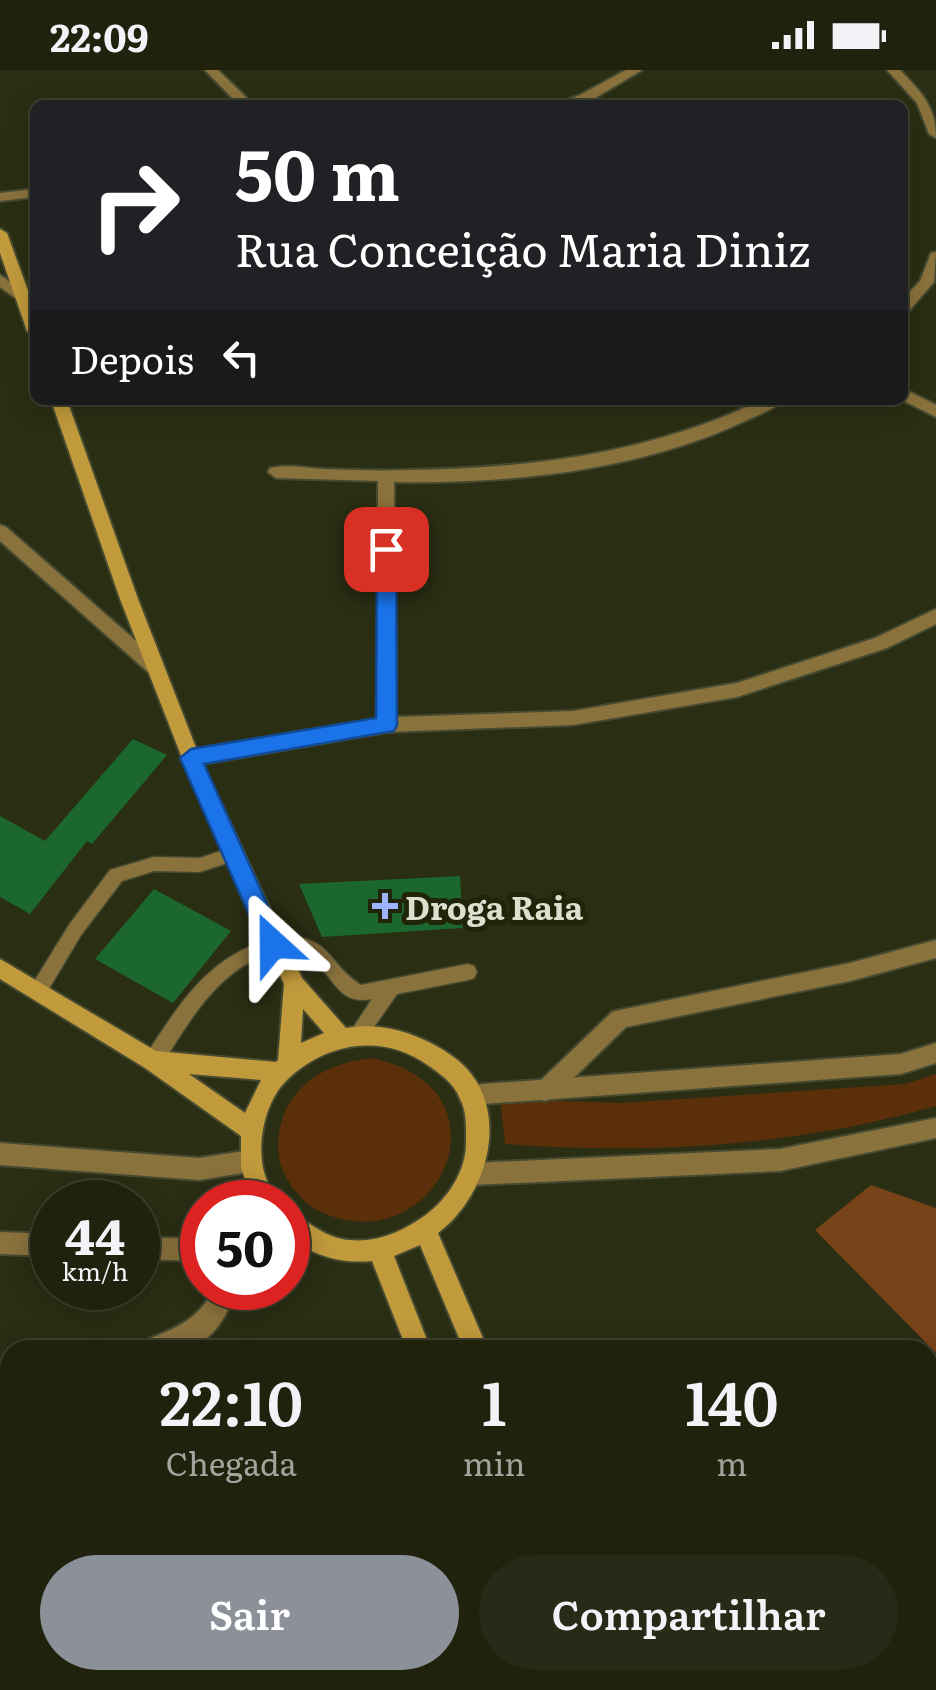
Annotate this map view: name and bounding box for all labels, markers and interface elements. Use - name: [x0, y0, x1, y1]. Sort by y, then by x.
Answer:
- text: 22:09: [50, 7, 149, 64]
- text: 50 m: [235, 119, 400, 223]
- icon: right: [70, 140, 200, 270]
- text: Rua Conceição Maria Diniz: [235, 214, 810, 281]
- text: Depois: [70, 329, 194, 386]
- icon: left: [214, 330, 269, 385]
- pin: [344, 507, 429, 592]
- icon: arrive: [359, 522, 414, 577]
- place label: Droga Raia: [405, 882, 584, 930]
- position arrow: [221, 892, 325, 996]
- marker: Droga Raia: [374, 895, 396, 917]
- speed limit sign: 50: [180, 1180, 310, 1310]
- text: 44: [65, 1196, 125, 1270]
- text: km/h: [62, 1252, 128, 1289]
- text: 22:10: [160, 1355, 303, 1444]
- text: 1: [482, 1355, 506, 1444]
- text: 140: [685, 1355, 778, 1444]
- text: Chegada: [166, 1438, 297, 1486]
- text: min: [463, 1438, 526, 1486]
- text: m: [716, 1438, 747, 1486]
- button: Sair: [40, 1555, 459, 1670]
- button: Compartilhar: [479, 1555, 898, 1670]

